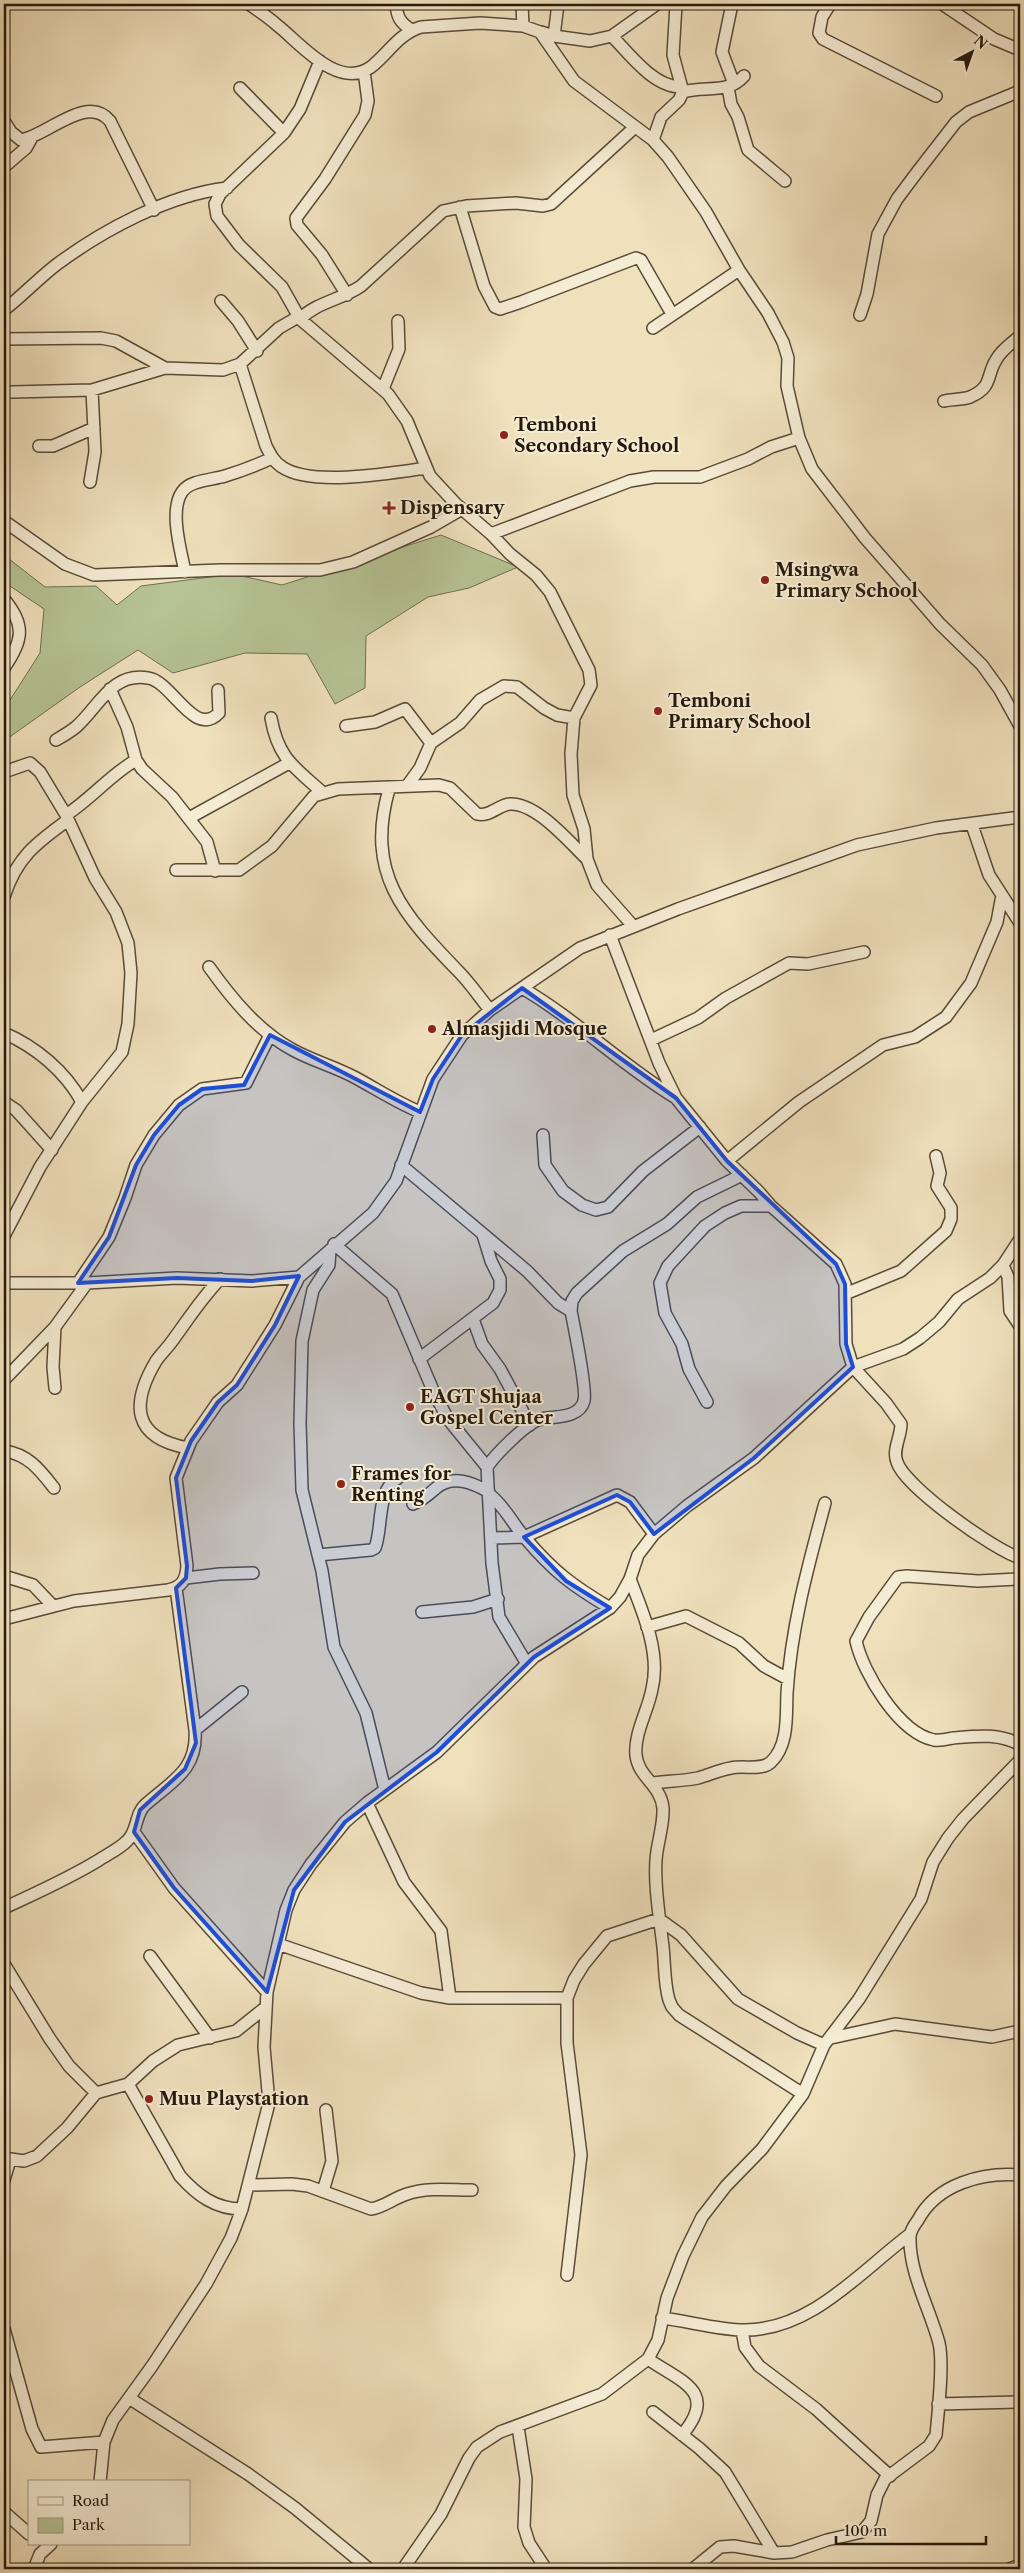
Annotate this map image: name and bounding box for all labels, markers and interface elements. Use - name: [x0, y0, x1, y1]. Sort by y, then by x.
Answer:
- north arrow: [946, 28, 996, 78]
- text: N: [970, 31, 991, 53]
- place label: Temboni Secondary School: [514, 414, 679, 457]
- marker: Temboni Secondary School: [498, 429, 510, 441]
- place label: Dispensary: [400, 497, 505, 519]
- marker: Dispensary: [382, 501, 396, 515]
- place label: Msingwa Primary School: [775, 559, 918, 602]
- marker: Msingwa Primary School: [759, 574, 771, 586]
- place label: Temboni Primary School: [668, 690, 811, 733]
- marker: Temboni Primary School: [652, 705, 664, 717]
- place label: Almasjidi Mosque: [441, 1018, 607, 1040]
- marker: Almasjidi Mosque: [426, 1023, 438, 1035]
- place label: EAGT Shujaa Gospel Center: [420, 1386, 553, 1429]
- marker: EAGT Shujaa Gospel Center: [404, 1401, 416, 1413]
- place label: Frames for Renting: [351, 1463, 451, 1506]
- marker: Frames for Renting: [335, 1478, 347, 1490]
- place label: Muu Playstation: [159, 2088, 310, 2110]
- marker: Muu Playstation: [143, 2093, 155, 2105]
- legend: [28, 2480, 190, 2546]
- text: Road: [72, 2491, 109, 2510]
- scale bar: [836, 2513, 986, 2545]
- text: Park: [72, 2515, 106, 2534]
- text: 100 m: [844, 2521, 887, 2540]

